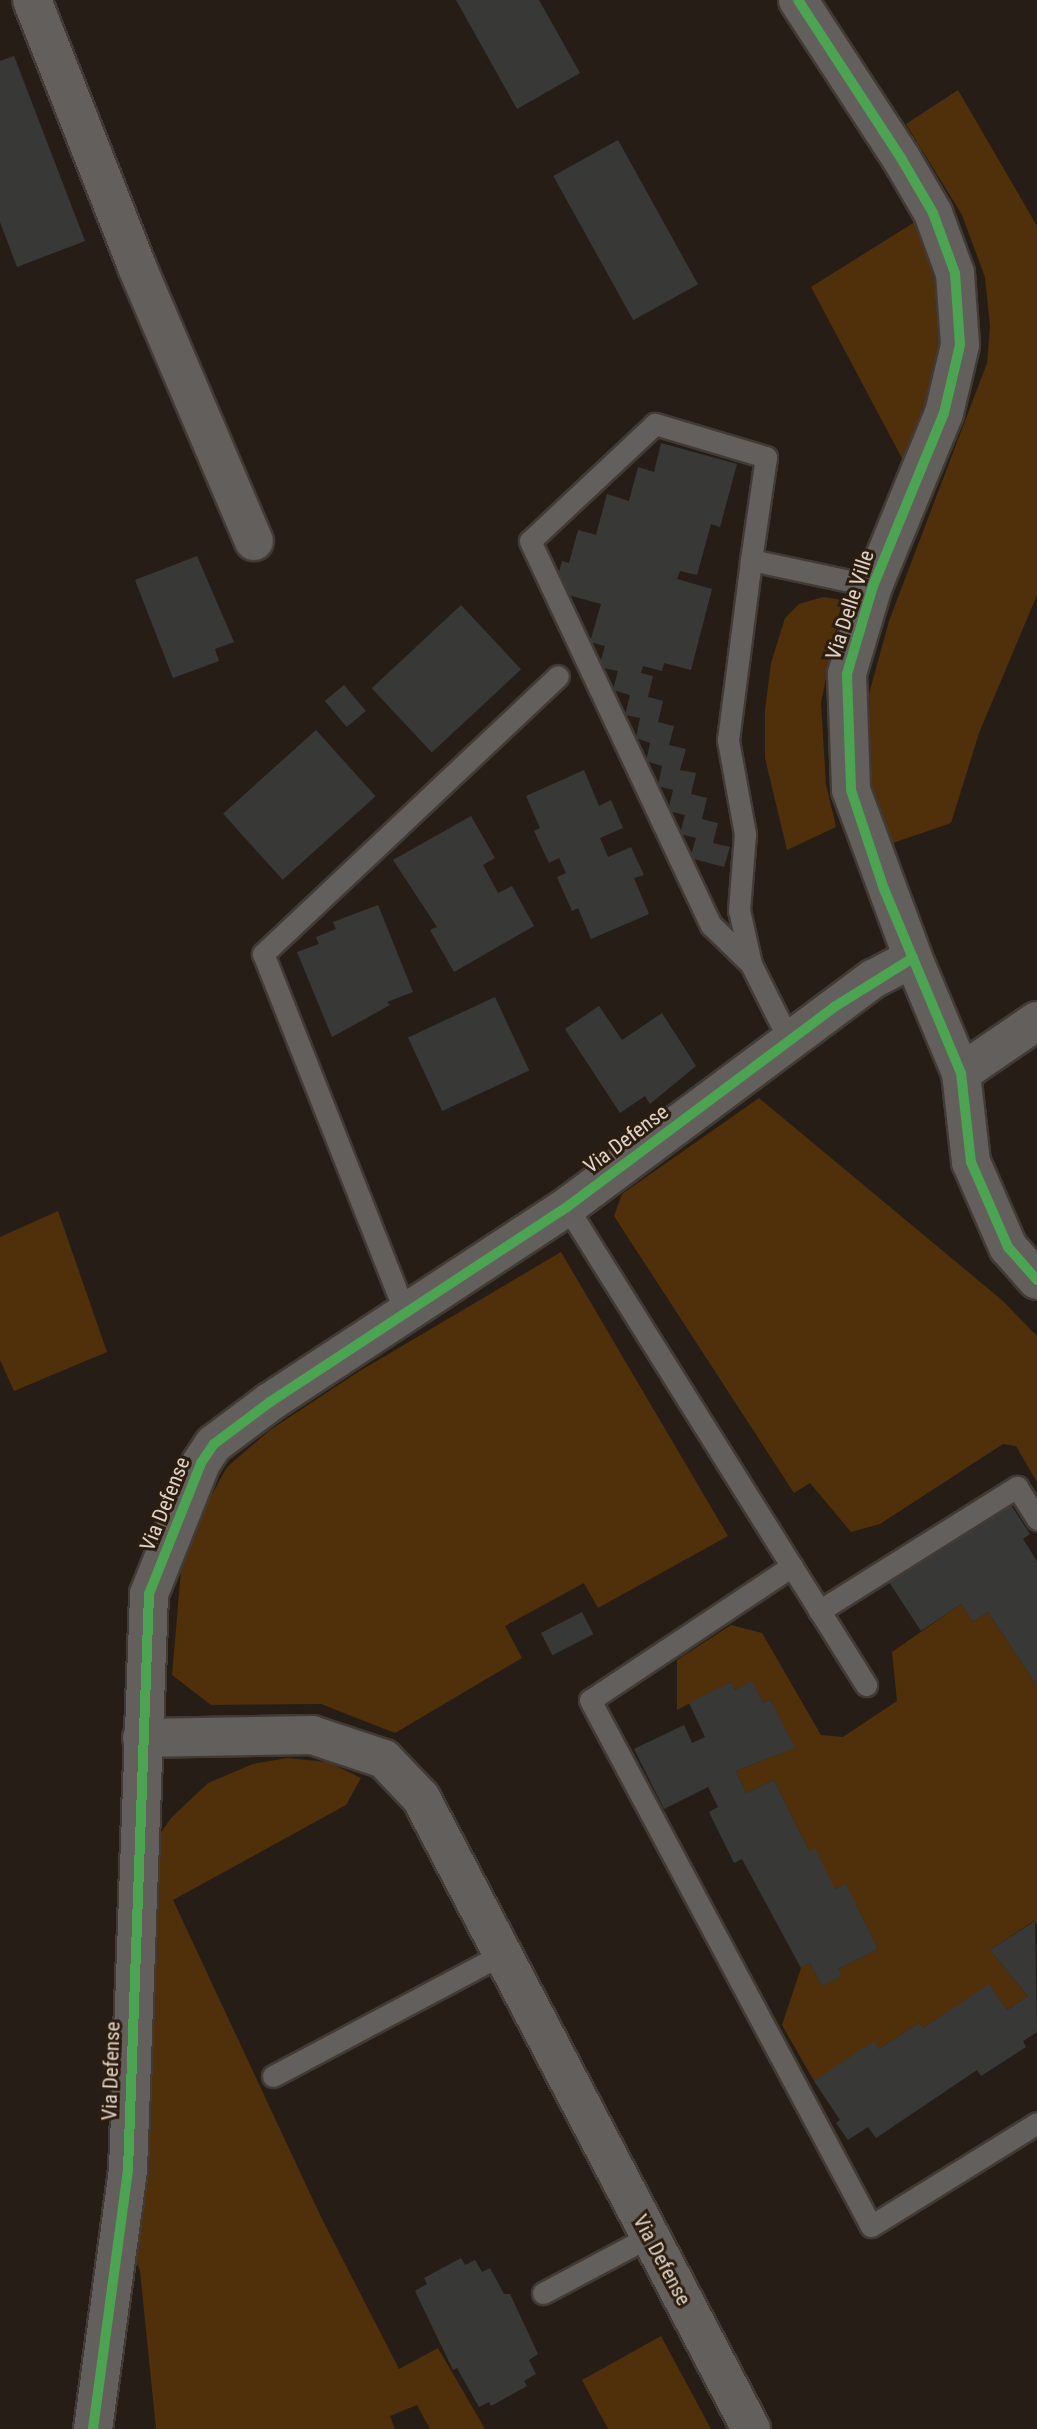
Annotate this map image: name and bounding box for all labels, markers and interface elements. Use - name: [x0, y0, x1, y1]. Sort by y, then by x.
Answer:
- street label: Via Delle Ville: [820, 547, 880, 663]
- street label: Via Defense: [579, 1099, 673, 1179]
- street label: Via Defense: [135, 1453, 195, 1555]
- street label: Via Defense: [97, 2021, 125, 2121]
- street label: Via Defense: [628, 2210, 696, 2310]

